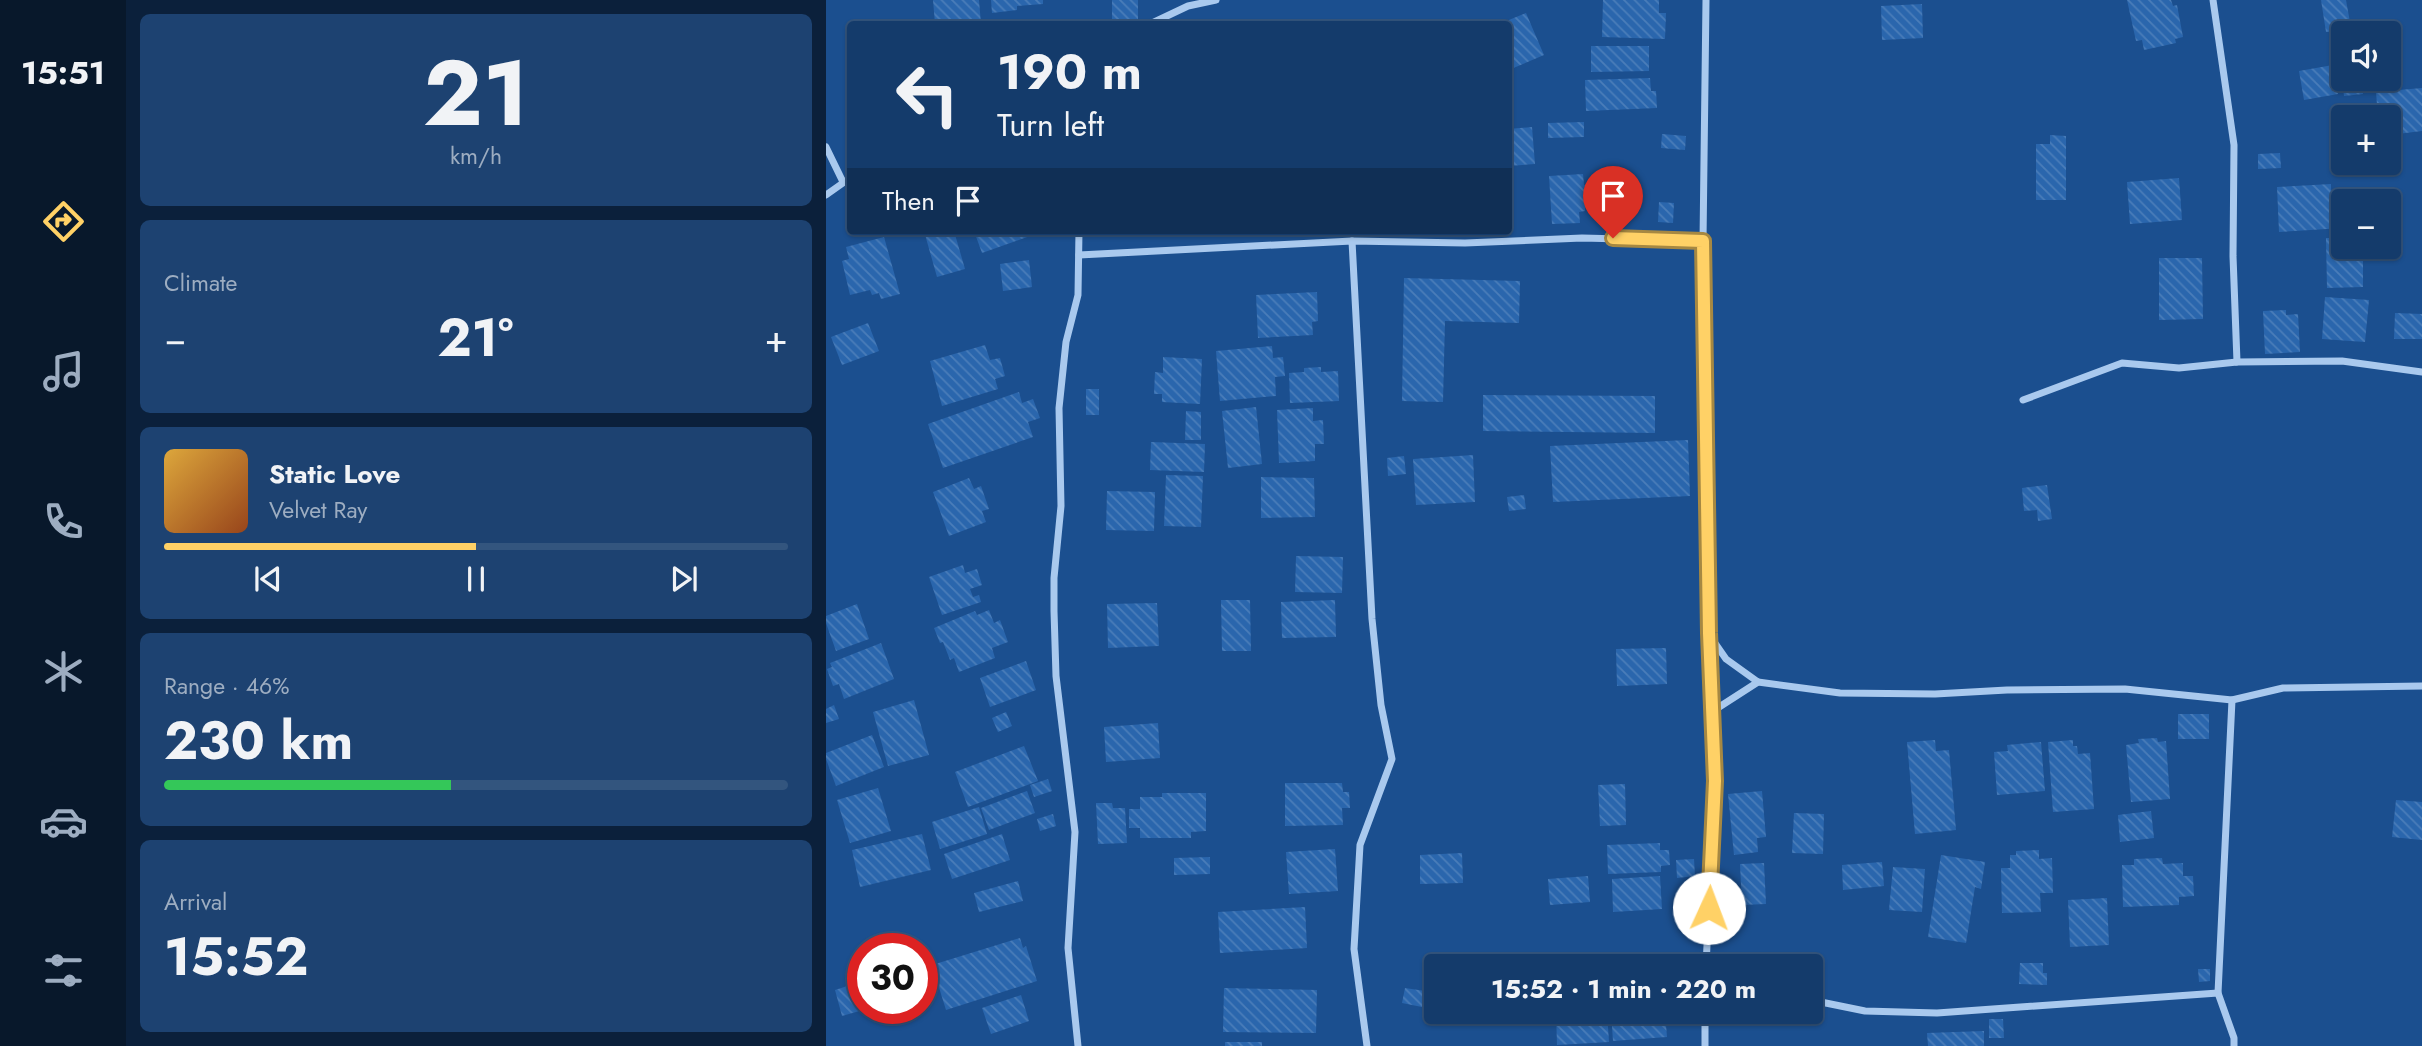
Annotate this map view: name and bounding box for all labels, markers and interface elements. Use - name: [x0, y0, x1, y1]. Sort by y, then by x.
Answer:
- map controls: [2331, 21, 2401, 259]
- button: sound: [2331, 21, 2401, 91]
- text: 21: [423, 28, 529, 159]
- text: 190 m: [997, 37, 1142, 107]
- icon: left: [882, 49, 973, 140]
- text: 15:51: [21, 50, 105, 96]
- text: Turn left: [997, 102, 1104, 148]
- button: +: [2331, 105, 2401, 175]
- text: km/h: [450, 139, 502, 173]
- pin: [1583, 166, 1643, 238]
- icon: arrive: [1594, 177, 1632, 215]
- text: Then: [882, 182, 935, 220]
- icon: arrive: [949, 182, 987, 220]
- button: −: [2331, 189, 2401, 259]
- icon: directions: [39, 197, 88, 246]
- text: Climate: [164, 266, 237, 300]
- text: 21°: [438, 300, 514, 376]
- text: −: [164, 311, 186, 366]
- text: +: [765, 311, 788, 366]
- icon: music: [39, 347, 88, 396]
- text: Static Love: [269, 455, 401, 493]
- text: Velvet Ray: [269, 493, 367, 527]
- icon: phone: [39, 497, 88, 546]
- icon: previous: [249, 560, 287, 598]
- icon: pause: [457, 560, 495, 598]
- icon: next: [665, 560, 703, 598]
- icon: climate: [39, 647, 88, 696]
- text: Range · 46%: [164, 669, 290, 703]
- text: 230 km: [164, 703, 353, 779]
- icon: car: [39, 797, 88, 846]
- position arrow: [1672, 871, 1746, 945]
- text: Arrival: [164, 885, 227, 919]
- text: 15:52: [164, 919, 308, 995]
- speed limit sign: 30: [847, 933, 938, 1024]
- icon: filters: [39, 946, 88, 995]
- text: 15:52 · 1 min · 220 m: [1491, 970, 1756, 1008]

